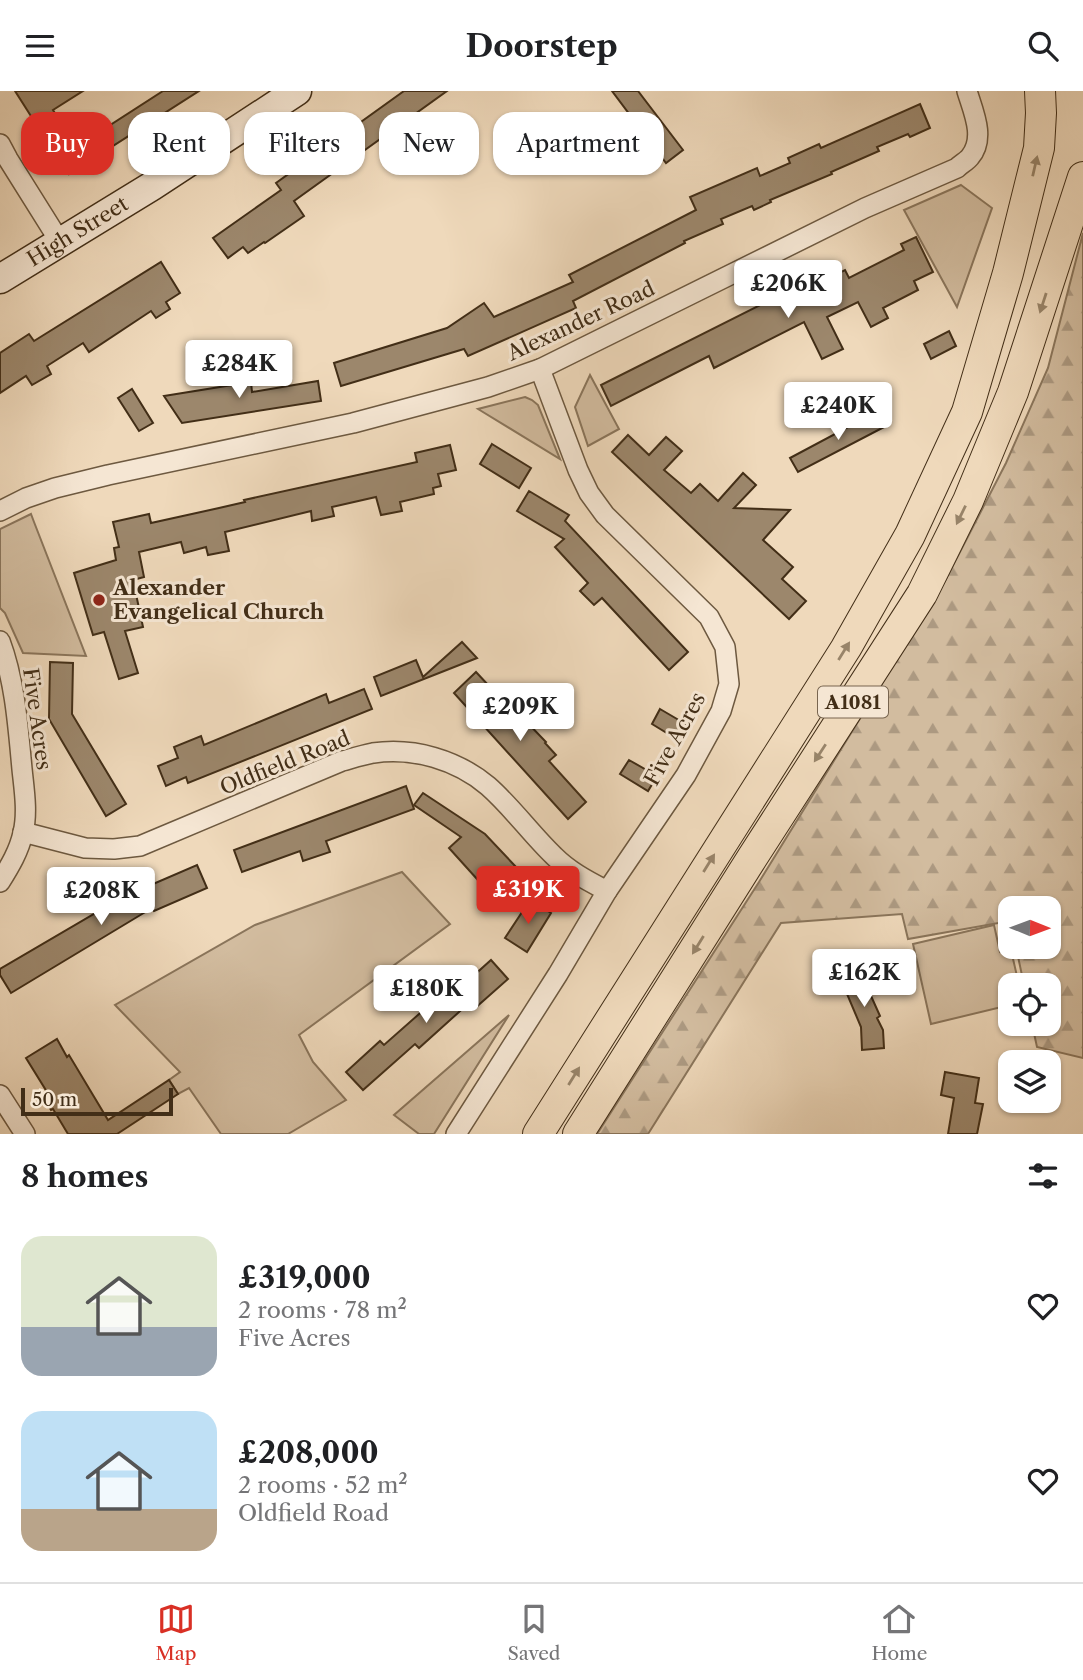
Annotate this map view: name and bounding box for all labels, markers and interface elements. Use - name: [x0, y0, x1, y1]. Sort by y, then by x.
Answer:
- text: Doorstep: [465, 26, 618, 65]
- icon: menu: [21, 27, 59, 65]
- icon: search: [1024, 27, 1062, 65]
- chip: Buy: [21, 112, 114, 175]
- chip: Rent: [128, 112, 230, 175]
- chip: Filters: [244, 112, 365, 175]
- chip: New: [379, 112, 479, 175]
- chip: Apartment: [493, 112, 664, 175]
- one-way arrow: [1029, 155, 1040, 177]
- street label: High Street: [22, 190, 133, 271]
- pin: £206K: [739, 261, 837, 320]
- text: £206K: [750, 269, 826, 297]
- street label: Alexander Road: [502, 275, 659, 366]
- one-way arrow: [1037, 293, 1047, 314]
- pin: £284K: [190, 341, 288, 400]
- text: £284K: [201, 349, 277, 377]
- pin: £240K: [789, 383, 887, 442]
- text: £240K: [800, 391, 876, 419]
- one-way arrow: [955, 506, 967, 526]
- place label: Alexander Evangelical Church: [112, 575, 325, 624]
- marker: Alexander Evangelical Church: [91, 592, 107, 608]
- one-way arrow: [838, 641, 850, 660]
- street label: Five Acres: [18, 666, 57, 772]
- pin: £209K: [471, 683, 569, 743]
- road number: A1081: [818, 687, 888, 717]
- street label: Five Acres: [639, 688, 710, 790]
- text: £209K: [482, 692, 558, 720]
- street label: Oldfield Road: [216, 725, 354, 800]
- one-way arrow: [813, 743, 826, 763]
- one-way arrow: [702, 854, 715, 873]
- pin: £208K: [52, 867, 150, 927]
- pin: £319K: [479, 867, 577, 926]
- text: £319K: [493, 875, 563, 903]
- text: £208K: [63, 876, 139, 904]
- north arrow: [998, 896, 1060, 959]
- map controls: [998, 896, 1061, 1113]
- one-way arrow: [691, 935, 704, 954]
- pin: £162K: [815, 949, 913, 1009]
- text: £162K: [828, 958, 900, 986]
- pin: £180K: [377, 965, 475, 1025]
- button: locate: [998, 973, 1061, 1036]
- text: £180K: [389, 974, 463, 1002]
- button: layers: [998, 1050, 1061, 1113]
- one-way arrow: [568, 1067, 581, 1086]
- scale bar: [21, 1085, 173, 1117]
- text: 50 m: [32, 1088, 77, 1111]
- icon: filters: [1024, 1157, 1062, 1195]
- text: 8 homes: [21, 1158, 148, 1195]
- text: £319,000: [238, 1259, 371, 1296]
- icon: home: [77, 1264, 161, 1348]
- icon: heart: [1024, 1287, 1062, 1325]
- text: 2 rooms · 78 m²: [238, 1296, 407, 1324]
- text: Five Acres: [238, 1324, 351, 1352]
- text: £208,000: [238, 1434, 379, 1471]
- icon: home: [77, 1439, 161, 1523]
- icon: heart: [1024, 1462, 1062, 1500]
- text: 2 rooms · 52 m²: [238, 1471, 408, 1499]
- text: Oldfield Road: [238, 1499, 389, 1527]
- tab: Map: [156, 1600, 196, 1665]
- tab: Saved: [508, 1600, 560, 1665]
- tab: Home: [872, 1600, 927, 1665]

